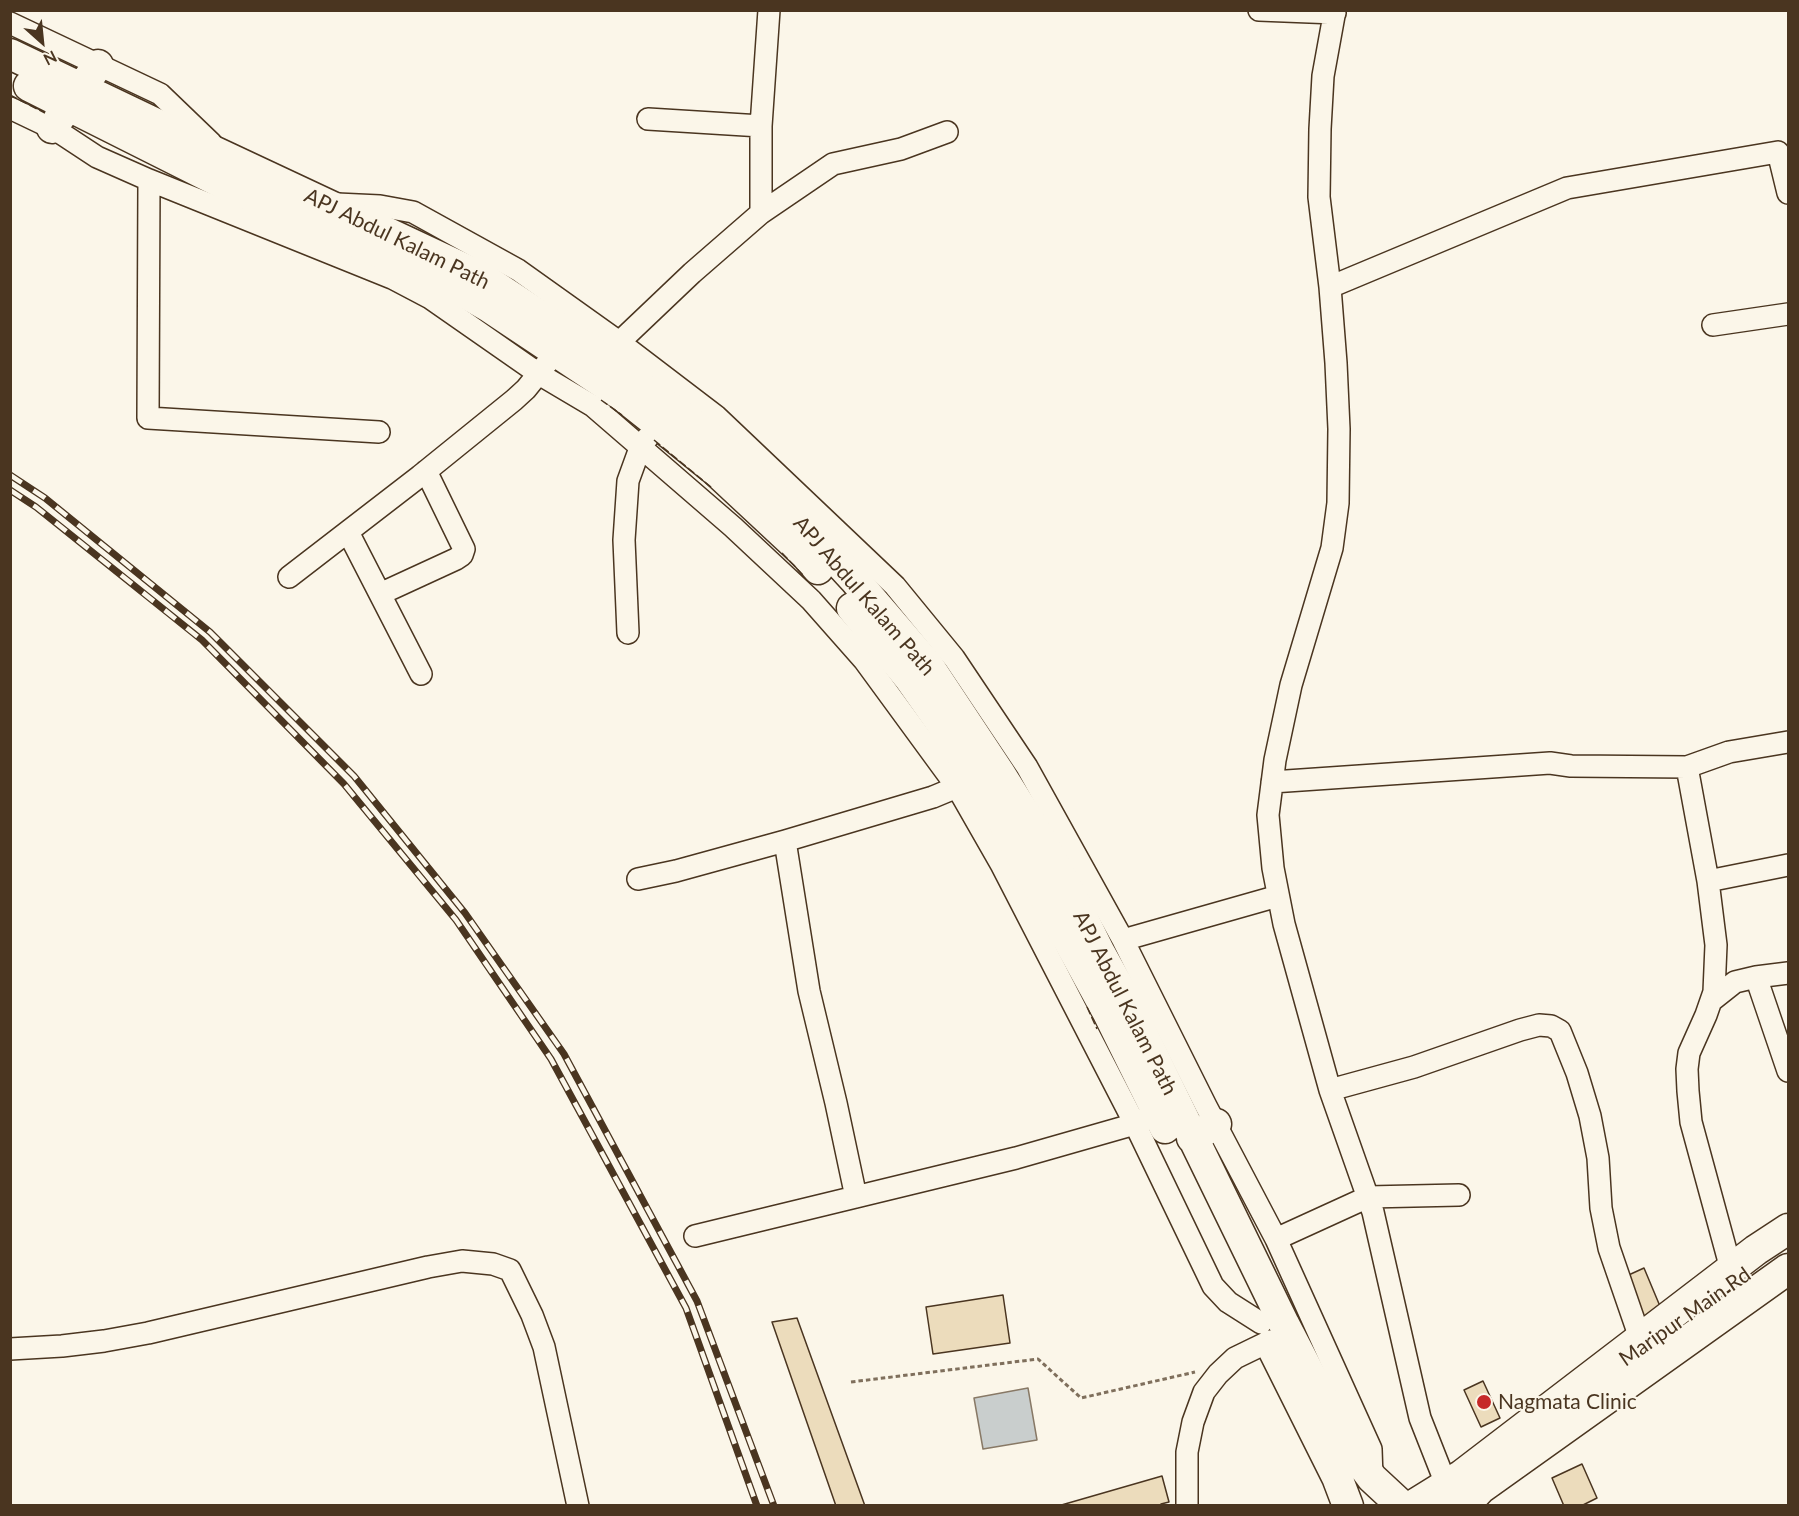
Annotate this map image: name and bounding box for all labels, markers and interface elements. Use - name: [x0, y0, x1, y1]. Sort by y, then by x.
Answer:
- north arrow: [12, 12, 72, 72]
- text: N: [41, 47, 60, 70]
- street label: APJ Abdul Kalam Path: [300, 183, 494, 295]
- street label: APJ Abdul Kalam Path: [788, 511, 940, 681]
- street label: APJ Abdul Kalam Path: [1068, 907, 1182, 1099]
- street label: Maripur Main Rd: [1614, 1262, 1756, 1372]
- place label: Nagmata Clinic: [1498, 1389, 1637, 1415]
- marker: Nagmata Clinic: [1475, 1393, 1493, 1411]

